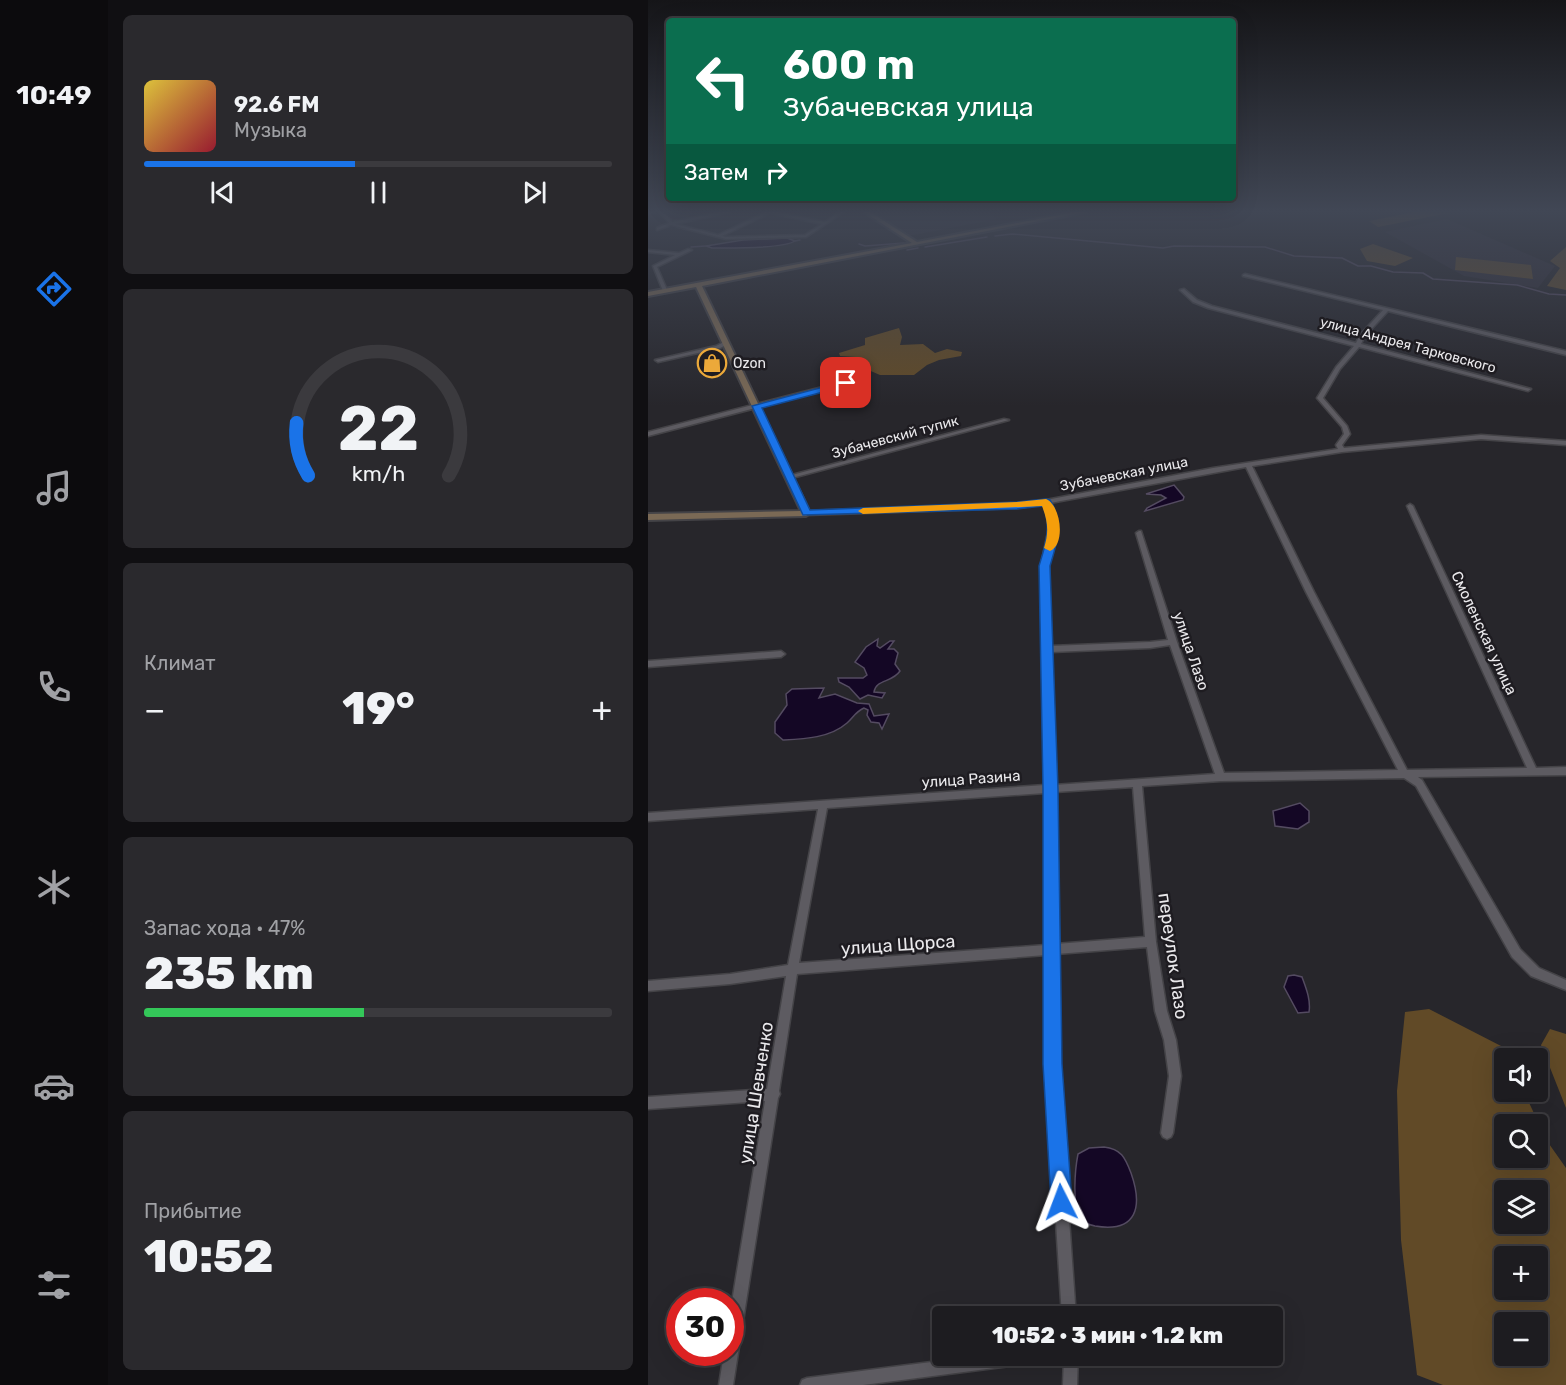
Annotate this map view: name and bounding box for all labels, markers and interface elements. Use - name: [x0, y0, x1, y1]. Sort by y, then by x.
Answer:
- text: 600 m: [783, 40, 915, 90]
- icon: left: [684, 42, 762, 120]
- text: 10:49: [16, 79, 92, 111]
- text: 92.6 FM: [234, 91, 319, 118]
- text: Зубачевская улица: [783, 91, 1034, 123]
- text: Музыка: [234, 118, 307, 142]
- icon: right: [760, 156, 793, 189]
- text: Затем: [684, 159, 748, 186]
- icon: previous: [206, 176, 239, 209]
- icon: pause: [362, 176, 395, 209]
- icon: next: [518, 176, 551, 209]
- icon: directions: [33, 268, 75, 310]
- street label: улица Андрея Тарковского: [1318, 313, 1498, 377]
- shop icon: Ozon: [696, 347, 728, 379]
- place label: Ozon: [733, 355, 766, 372]
- pin: [820, 357, 871, 408]
- icon: arrive: [829, 366, 862, 399]
- text: 22: [337, 392, 419, 466]
- street label: Зубачевский тупик: [830, 412, 961, 462]
- street label: Зубачевская улица: [1059, 453, 1189, 495]
- text: km/h: [351, 461, 405, 486]
- icon: music: [33, 467, 75, 509]
- street label: Смоленская улица: [1447, 568, 1521, 698]
- street label: улица Лазо: [1169, 609, 1213, 693]
- text: Климат: [144, 651, 216, 675]
- icon: phone: [33, 666, 75, 708]
- text: 19°: [342, 682, 415, 735]
- text: −: [144, 690, 165, 729]
- text: +: [591, 690, 612, 729]
- street label: улица Разина: [921, 767, 1021, 791]
- icon: climate: [33, 866, 75, 908]
- street label: переулок Лазо: [1153, 891, 1193, 1021]
- text: Запас хода · 47%: [144, 916, 306, 940]
- street label: улица Щорса: [840, 930, 956, 960]
- text: 235 km: [144, 947, 314, 1000]
- street label: улица Шевченко: [734, 1020, 778, 1166]
- map controls: [1494, 1048, 1548, 1366]
- button: sound: [1494, 1048, 1548, 1102]
- icon: car: [33, 1065, 75, 1107]
- button: search: [1494, 1114, 1548, 1168]
- position arrow: [1029, 1170, 1093, 1234]
- button: layers: [1494, 1180, 1548, 1234]
- text: Прибытие: [144, 1199, 242, 1223]
- text: 10:52: [144, 1230, 274, 1283]
- button: +: [1494, 1246, 1548, 1300]
- icon: filters: [33, 1264, 75, 1306]
- speed limit sign: 30: [666, 1288, 744, 1366]
- button: −: [1494, 1312, 1548, 1366]
- text: 10:52 · 3 мин · 1.2 km: [992, 1322, 1223, 1349]

